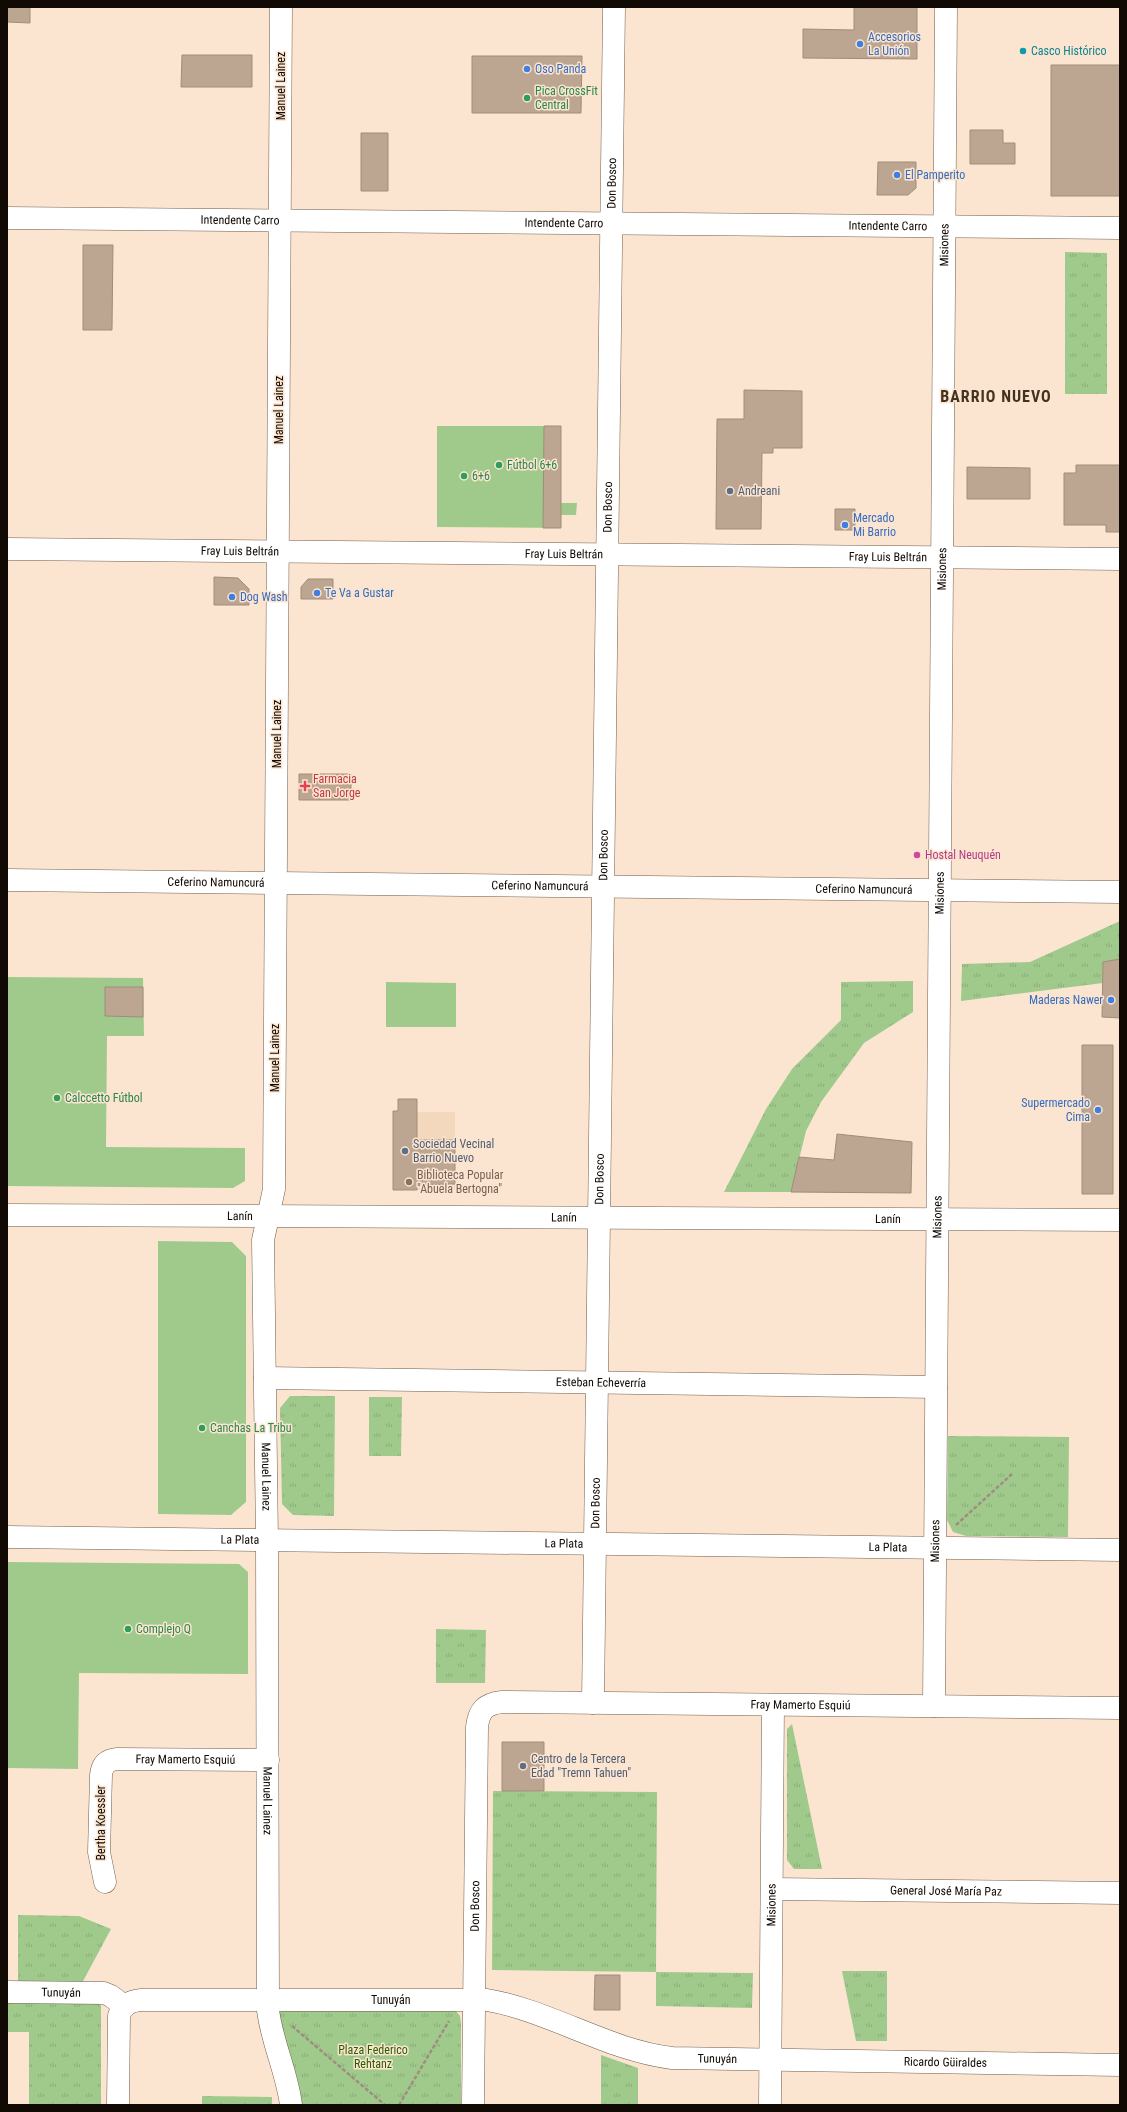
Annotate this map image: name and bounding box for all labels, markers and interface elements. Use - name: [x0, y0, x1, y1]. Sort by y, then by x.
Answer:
- place label: Accesorios La Unión: [868, 30, 921, 58]
- marker: Accesorios La Unión: [855, 39, 865, 49]
- place label: Casco Histórico: [1031, 44, 1106, 58]
- marker: Casco Histórico: [1018, 46, 1028, 56]
- street label: Manuel Lainez: [274, 52, 288, 120]
- place label: Oso Panda: [535, 62, 587, 76]
- marker: Oso Panda: [522, 64, 532, 74]
- place label: Pica CrossFit Central: [535, 84, 598, 112]
- marker: Pica CrossFit Central: [522, 93, 532, 103]
- street label: Don Bosco: [605, 157, 619, 209]
- place label: El Pamperito: [905, 168, 965, 182]
- marker: El Pamperito: [892, 170, 902, 180]
- street label: Intendente Carro: [200, 213, 280, 227]
- street label: Intendente Carro: [524, 216, 604, 230]
- street label: Intendente Carro: [848, 219, 928, 233]
- street label: Misiones: [937, 223, 951, 267]
- street label: Manuel Lainez: [272, 376, 286, 444]
- district label: BARRIO NUEVO: [940, 387, 1052, 406]
- place label: Fútbol 6+6: [507, 458, 557, 472]
- marker: Fútbol 6+6: [494, 460, 504, 470]
- place label: 6+6: [472, 469, 490, 483]
- marker: 6+6: [459, 471, 469, 481]
- street label: Don Bosco: [600, 481, 615, 533]
- place label: Andreani: [738, 484, 780, 498]
- marker: Andreani: [725, 486, 735, 496]
- place label: Mercado Mi Barrio: [853, 511, 896, 539]
- marker: Mercado Mi Barrio: [840, 520, 850, 530]
- street label: Fray Luis Beltrán: [201, 544, 279, 558]
- street label: Fray Luis Beltrán: [525, 547, 603, 561]
- street label: Misiones: [935, 547, 949, 591]
- street label: Fray Luis Beltrán: [849, 550, 927, 564]
- place label: Te Va a Gustar: [325, 586, 394, 600]
- marker: Te Va a Gustar: [312, 588, 322, 598]
- place label: Dog Wash: [240, 590, 288, 604]
- marker: Dog Wash: [227, 592, 237, 602]
- street label: Manuel Lainez: [270, 700, 284, 768]
- place label: Farmacia San Jorge: [313, 772, 361, 800]
- marker: Farmacia San Jorge: [300, 781, 310, 791]
- street label: Don Bosco: [596, 829, 611, 881]
- place label: Hostal Neuquén: [925, 848, 1001, 862]
- marker: Hostal Neuquén: [912, 850, 922, 860]
- street label: Misiones: [933, 871, 947, 915]
- street label: Ceferino Namuncurá: [167, 875, 265, 890]
- street label: Ceferino Namuncurá: [491, 878, 589, 893]
- street label: Ceferino Namuncurá: [815, 882, 913, 897]
- place label: Maderas Nawer: [1029, 993, 1103, 1007]
- marker: Maderas Nawer: [1106, 995, 1116, 1005]
- street label: Manuel Lainez: [268, 1024, 282, 1092]
- place label: Calccetto Fútbol: [65, 1091, 142, 1105]
- marker: Calccetto Fútbol: [52, 1093, 62, 1103]
- place label: Supermercado Cima: [1021, 1096, 1090, 1124]
- marker: Supermercado Cima: [1093, 1105, 1103, 1115]
- place label: Sociedad Vecinal Barrio Nuevo: [413, 1137, 494, 1165]
- marker: Sociedad Vecinal Barrio Nuevo: [400, 1146, 410, 1156]
- street label: Don Bosco: [592, 1153, 607, 1205]
- place label: Biblioteca Popular "Abuela Bertogna": [417, 1168, 504, 1196]
- marker: Biblioteca Popular "Abuela Bertogna": [404, 1177, 414, 1187]
- street label: Misiones: [930, 1195, 945, 1239]
- street label: Lanín: [227, 1209, 253, 1223]
- street label: Lanín: [551, 1210, 577, 1225]
- street label: Lanín: [875, 1212, 901, 1226]
- street label: Esteban Echeverría: [556, 1375, 646, 1390]
- place label: Canchas La Tribu: [210, 1421, 292, 1435]
- marker: Canchas La Tribu: [197, 1423, 207, 1433]
- street label: Manuel Lainez: [259, 1442, 274, 1511]
- street label: Don Bosco: [588, 1477, 603, 1529]
- street label: Misiones: [928, 1519, 942, 1563]
- street label: La Plata: [221, 1532, 260, 1547]
- street label: La Plata: [545, 1536, 584, 1551]
- street label: La Plata: [869, 1540, 908, 1555]
- place label: Complejo Q: [136, 1622, 191, 1636]
- marker: Complejo Q: [123, 1624, 133, 1634]
- street label: Fray Mamerto Esquiú: [750, 1697, 851, 1712]
- street label: Fray Mamerto Esquiú: [135, 1752, 236, 1767]
- place label: Centro de la Tercera Edad "Tremn Tahuen": [531, 1752, 631, 1780]
- marker: Centro de la Tercera Edad "Tremn Tahuen": [518, 1761, 528, 1771]
- street label: Manuel Lainez: [260, 1766, 275, 1835]
- street label: Bertha Koessler: [94, 1785, 108, 1861]
- street label: Don Bosco: [468, 1880, 482, 1932]
- street label: Misiones: [764, 1883, 779, 1927]
- street label: General José María Paz: [890, 1883, 1002, 1899]
- street label: Tunuyán: [41, 1985, 81, 2000]
- street label: Tunuyán: [371, 1993, 411, 2007]
- park label: Plaza Federico Rehtanz: [338, 2043, 408, 2071]
- street label: Tunuyán: [698, 2051, 738, 2066]
- street label: Ricardo Güiraldes: [904, 2055, 987, 2070]

